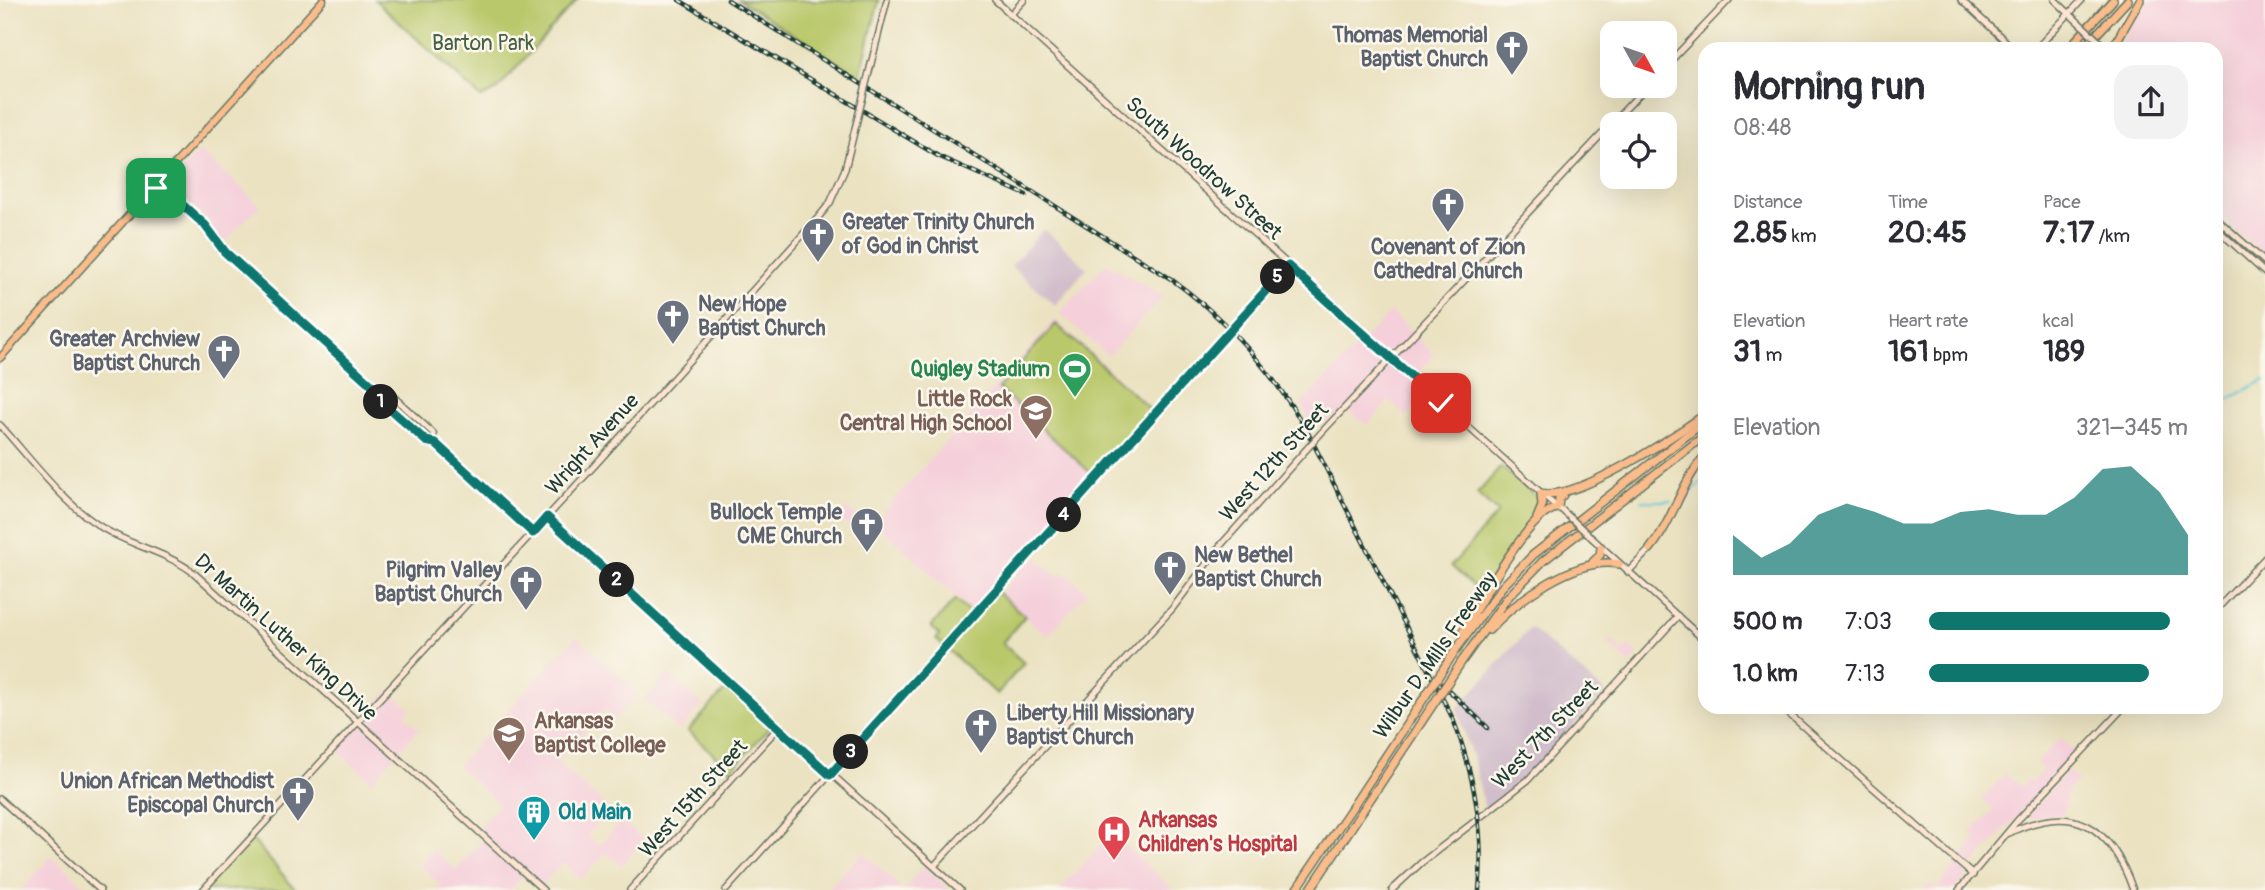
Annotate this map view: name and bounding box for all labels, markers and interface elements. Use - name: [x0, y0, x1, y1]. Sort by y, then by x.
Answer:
- north arrow: [1600, 21, 1676, 98]
- map controls: [1600, 21, 1677, 189]
- place label: Thomas Memorial Baptist Church: [1331, 22, 1488, 73]
- church icon: Thomas Memorial Baptist Church: [1493, 28, 1531, 77]
- park label: Barton Park: [432, 30, 534, 57]
- text: Morning run: [1733, 63, 1925, 111]
- button: share: [2114, 65, 2188, 139]
- street label: South Woodrow Street: [1120, 91, 1288, 246]
- button: locate: [1600, 112, 1677, 189]
- text: 08:48: [1733, 113, 1791, 142]
- pin: [126, 158, 186, 218]
- icon: arrive: [137, 169, 175, 207]
- church icon: Covenant of Zion Cathedral Church: [1429, 185, 1467, 234]
- text: Distance: [1733, 190, 1802, 214]
- text: Time: [1888, 190, 1928, 214]
- text: Pace: [2043, 190, 2081, 214]
- place label: Greater Trinity Church of God in Christ: [841, 209, 1035, 260]
- text: 2.85: [1733, 214, 1788, 251]
- text: 20:45: [1888, 214, 1967, 251]
- text: 7:17: [2043, 214, 2094, 251]
- church icon: Greater Trinity Church of God in Christ: [799, 215, 837, 264]
- text: km: [1788, 224, 1817, 248]
- text: /km: [2094, 224, 2130, 248]
- place label: Covenant of Zion Cathedral Church: [1371, 234, 1525, 285]
- pin: 5: [1260, 260, 1296, 294]
- text: 5: [1272, 264, 1283, 288]
- place label: New Hope Baptist Church: [698, 291, 826, 342]
- church icon: New Hope Baptist Church: [654, 297, 692, 346]
- text: Elevation: [1733, 309, 1805, 333]
- text: Heart rate: [1888, 309, 1968, 333]
- text: kcal: [2043, 309, 2074, 333]
- place label: Greater Archview Baptist Church: [49, 326, 201, 377]
- church icon: Greater Archview Baptist Church: [205, 332, 243, 381]
- text: 31: [1733, 333, 1761, 370]
- text: 161: [1888, 333, 1929, 370]
- text: 189: [2043, 333, 2085, 370]
- text: m: [1761, 343, 1782, 367]
- text: bpm: [1929, 343, 1968, 367]
- sports icon: Quigley Stadium: [1056, 350, 1094, 399]
- place label: Quigley Stadium: [910, 356, 1050, 383]
- pin: [1411, 373, 1471, 433]
- pin: 1: [364, 384, 398, 420]
- icon: check: [1422, 384, 1460, 422]
- place label: Little Rock Central High School: [840, 386, 1012, 437]
- street label: Wright Avenue: [540, 387, 645, 501]
- text: 1: [377, 389, 384, 413]
- school or university icon: Little Rock Central High School: [1017, 392, 1055, 441]
- street label: West 12th Street: [1214, 397, 1335, 527]
- text: Elevation: [1733, 413, 1821, 442]
- text: 321–345 m: [2076, 413, 2188, 442]
- pin: 4: [1046, 498, 1082, 532]
- place label: Bullock Temple CME Church: [710, 499, 843, 550]
- text: 4: [1058, 502, 1069, 526]
- church icon: Bullock Temple CME Church: [848, 505, 886, 554]
- place label: New Bethel Baptist Church: [1194, 542, 1322, 593]
- street label: Dr Martin Luther King Drive: [188, 548, 383, 727]
- church icon: New Bethel Baptist Church: [1151, 548, 1189, 597]
- place label: Pilgrim Valley Baptist Church: [374, 557, 502, 608]
- pin: 2: [600, 562, 634, 598]
- church icon: Pilgrim Valley Baptist Church: [507, 563, 545, 612]
- street label: Wilbur D. Mills Freeway: [1368, 566, 1503, 744]
- text: 2: [611, 567, 622, 591]
- text: 500 m: [1733, 607, 1802, 636]
- text: 7:03: [1845, 607, 1892, 636]
- text: 1.0 km: [1733, 659, 1798, 688]
- text: 7:13: [1845, 659, 1885, 688]
- street label: West 7th Street: [1486, 674, 1605, 795]
- place label: Liberty Hill Missionary Baptist Church: [1006, 700, 1194, 751]
- church icon: Liberty Hill Missionary Baptist Church: [962, 706, 1000, 755]
- place label: Arkansas Baptist College: [534, 708, 666, 759]
- school or university icon: Arkansas Baptist College: [490, 714, 528, 763]
- street label: West 15th Street: [633, 733, 754, 863]
- pin: 3: [834, 734, 868, 770]
- text: 3: [845, 739, 856, 763]
- place label: Union African Methodist Episcopal Church: [60, 768, 275, 819]
- church icon: Union African Methodist Episcopal Church: [279, 774, 317, 823]
- building icon: Old Main: [515, 793, 553, 842]
- place label: Old Main: [558, 799, 632, 826]
- place label: Arkansas Children's Hospital: [1138, 807, 1298, 858]
- hospital icon: Arkansas Children's Hospital: [1095, 813, 1133, 862]

